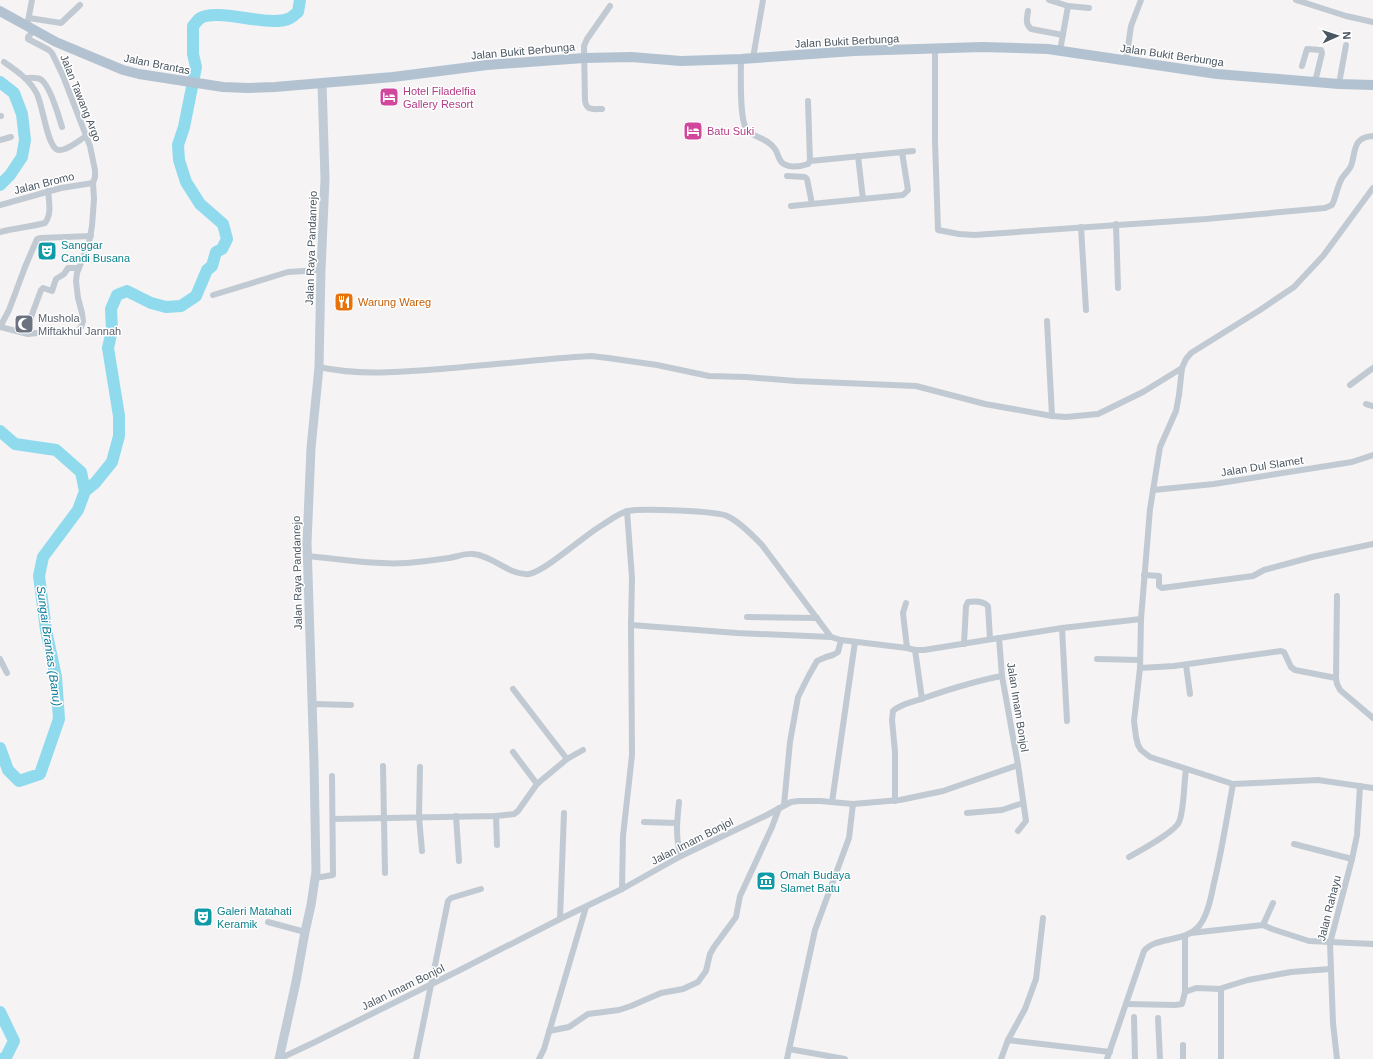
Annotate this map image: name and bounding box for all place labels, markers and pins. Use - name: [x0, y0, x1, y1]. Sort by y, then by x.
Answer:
- place label: Hotel Filadelfia Gallery Resort: [403, 85, 477, 110]
- hotel icon: Hotel Filadelfia Gallery Resort: [378, 86, 400, 108]
- hotel icon: Batu Suki: [682, 120, 704, 142]
- place label: Batu Suki: [707, 125, 754, 137]
- place label: Sanggar Candi Busana: [61, 239, 131, 264]
- theatre icon: Sanggar Candi Busana: [36, 240, 58, 262]
- restaurant icon: Warung Wareg: [333, 291, 355, 313]
- place label: Warung Wareg: [358, 296, 431, 308]
- place label: Mushola Miftakhul Jannah: [38, 312, 121, 337]
- mosque icon: Mushola Miftakhul Jannah: [13, 313, 35, 335]
- place label: Omah Budaya Slamet Batu: [780, 869, 851, 894]
- museum icon: Omah Budaya Slamet Batu: [755, 870, 777, 892]
- place label: Galeri Matahati Keramik: [217, 905, 292, 930]
- theatre icon: Galeri Matahati Keramik: [192, 906, 214, 928]

